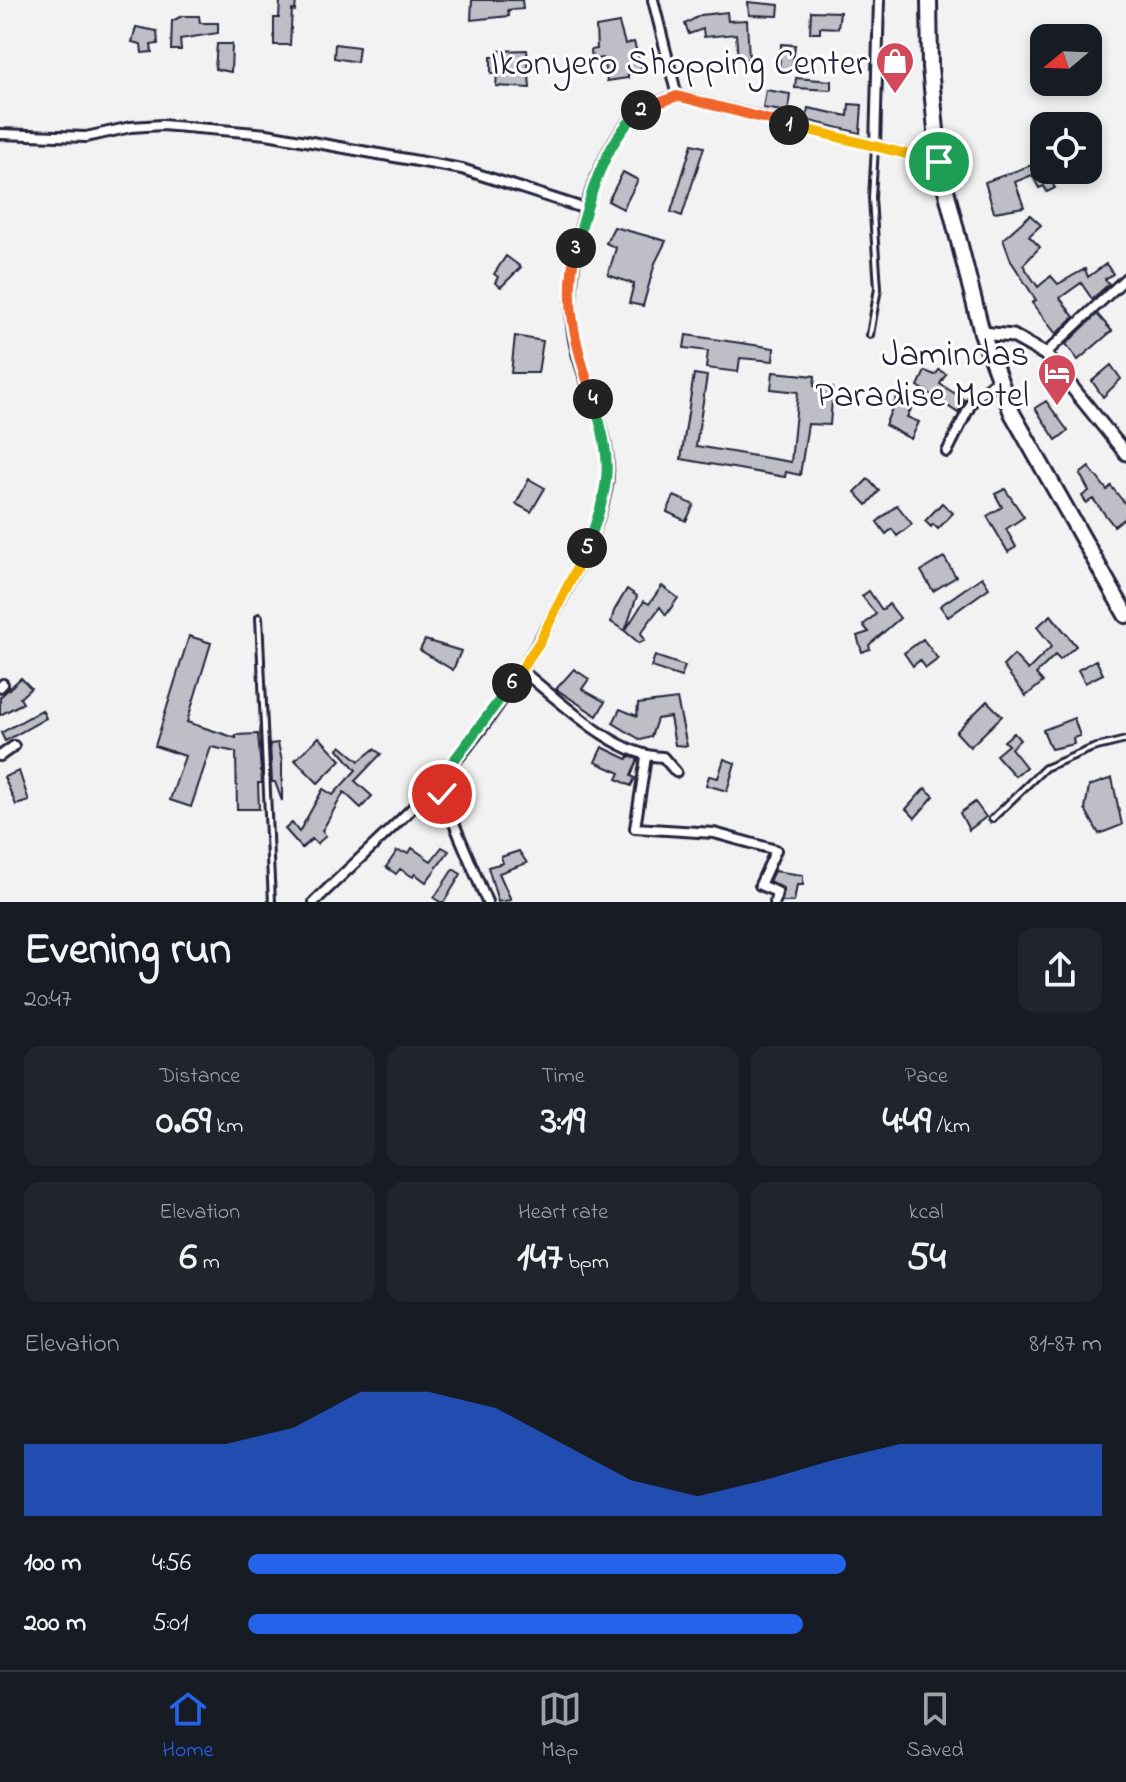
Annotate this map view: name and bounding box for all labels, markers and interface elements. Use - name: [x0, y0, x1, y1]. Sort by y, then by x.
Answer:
- north arrow: [1030, 24, 1102, 96]
- map controls: [1030, 24, 1102, 184]
- place label: Ikonyero Shopping Center: [491, 39, 868, 92]
- shop icon: Ikonyero Shopping Center: [874, 40, 916, 95]
- pin: 2: [621, 90, 661, 130]
- text: 2: [636, 94, 646, 126]
- pin: 1: [769, 105, 809, 145]
- text: 1: [786, 109, 793, 141]
- button: locate: [1030, 112, 1102, 184]
- pin: [905, 128, 973, 196]
- icon: arrive: [917, 140, 961, 184]
- pin: 3: [556, 228, 596, 268]
- text: 3: [571, 232, 581, 264]
- place label: Jamindas Paradise Motel: [815, 330, 1029, 424]
- hotel icon: Jamindas Paradise Motel: [1036, 352, 1078, 407]
- pin: 4: [573, 379, 613, 419]
- text: 4: [588, 383, 598, 415]
- pin: 5: [567, 528, 607, 568]
- text: 5: [581, 532, 593, 564]
- pin: 6: [492, 663, 532, 703]
- text: 6: [507, 667, 517, 699]
- pin: [408, 760, 476, 828]
- icon: check: [420, 772, 464, 816]
- text: Evening run: [24, 919, 231, 983]
- button: share: [1018, 928, 1102, 1012]
- text: 20:47: [24, 981, 72, 1019]
- text: Distance: [159, 1061, 240, 1093]
- text: Time: [541, 1061, 585, 1093]
- text: Pace: [905, 1061, 948, 1093]
- text: 0.69: [156, 1093, 211, 1152]
- text: 3:19: [541, 1093, 585, 1152]
- text: 4:49: [883, 1093, 931, 1152]
- text: km: [211, 1111, 243, 1143]
- text: /km: [931, 1111, 970, 1143]
- text: Elevation: [159, 1197, 240, 1229]
- text: Heart rate: [518, 1197, 608, 1229]
- text: kcal: [909, 1197, 944, 1229]
- text: 6: [180, 1229, 197, 1288]
- text: 147: [517, 1229, 563, 1288]
- text: 54: [907, 1229, 946, 1288]
- text: m: [197, 1247, 220, 1279]
- text: bpm: [563, 1247, 609, 1279]
- text: Elevation: [24, 1326, 120, 1364]
- text: 81–87 m: [1029, 1326, 1102, 1364]
- text: 100 m: [24, 1545, 81, 1583]
- text: 4:56: [152, 1545, 191, 1583]
- text: 200 m: [24, 1605, 86, 1643]
- text: 5:01: [152, 1605, 189, 1643]
- tab: Home: [162, 1687, 213, 1767]
- tab: Map: [538, 1687, 582, 1767]
- tab: Saved: [906, 1687, 964, 1767]

